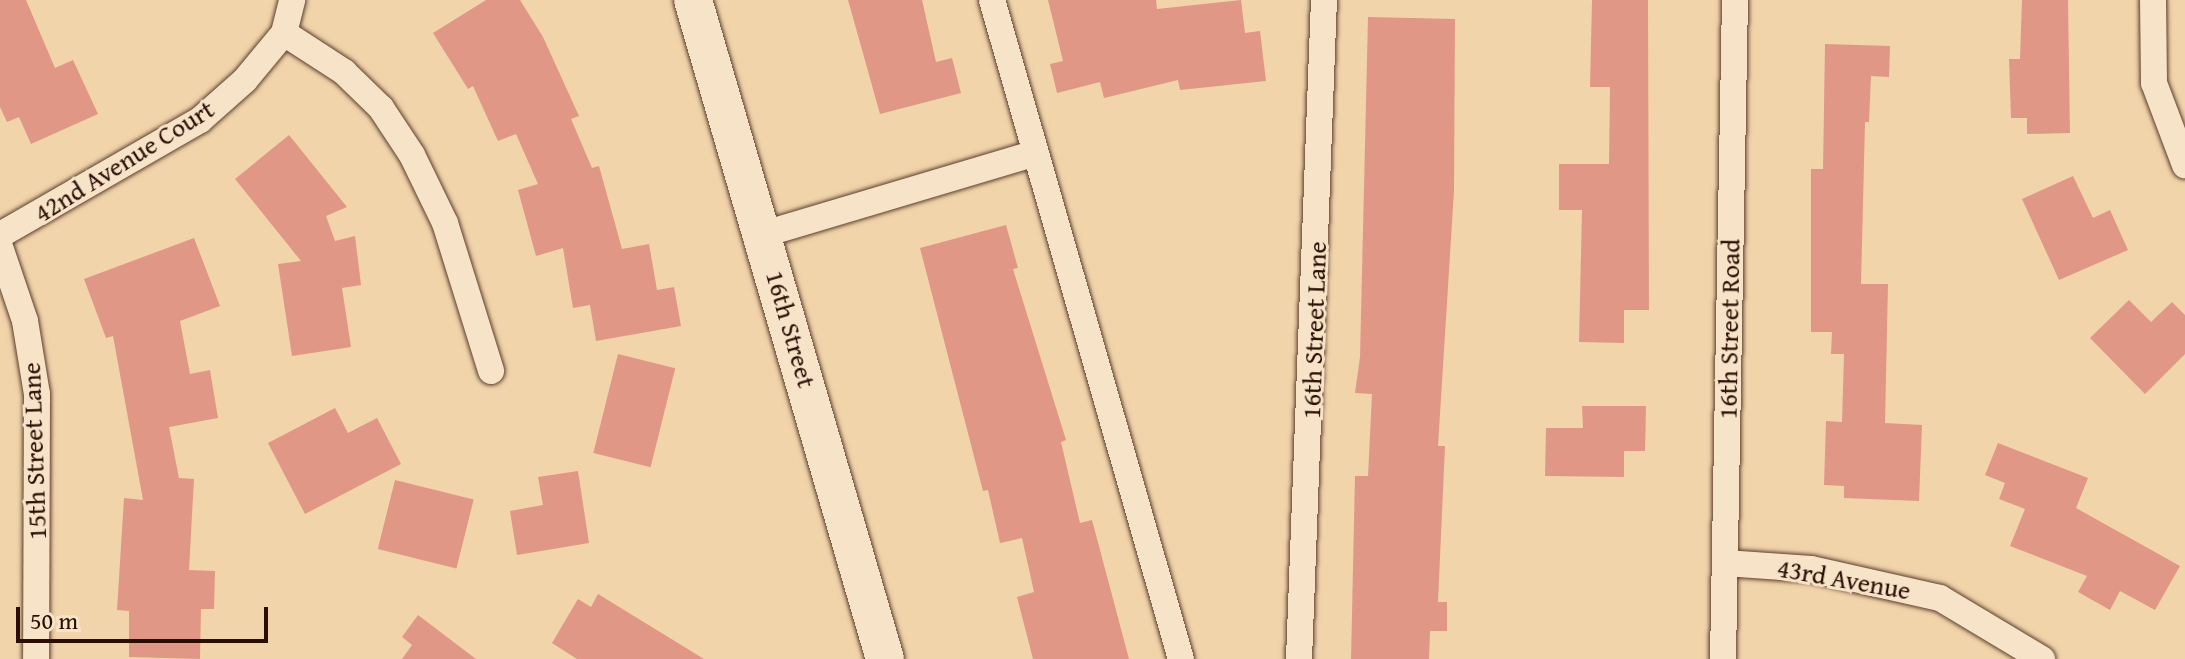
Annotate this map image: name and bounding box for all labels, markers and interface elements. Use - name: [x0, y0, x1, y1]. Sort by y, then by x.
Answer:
- street label: 42nd Avenue Court: [28, 93, 220, 229]
- street label: 16th Street Road: [1712, 239, 1746, 419]
- street label: 16th Street Lane: [1295, 241, 1333, 419]
- street label: 16th Street: [759, 267, 823, 391]
- street label: 15th Street Lane: [15, 362, 53, 540]
- street label: 43rd Avenue: [1775, 552, 1913, 606]
- scale bar: [20, 591, 272, 641]
- text: 50 m: [30, 603, 78, 638]

